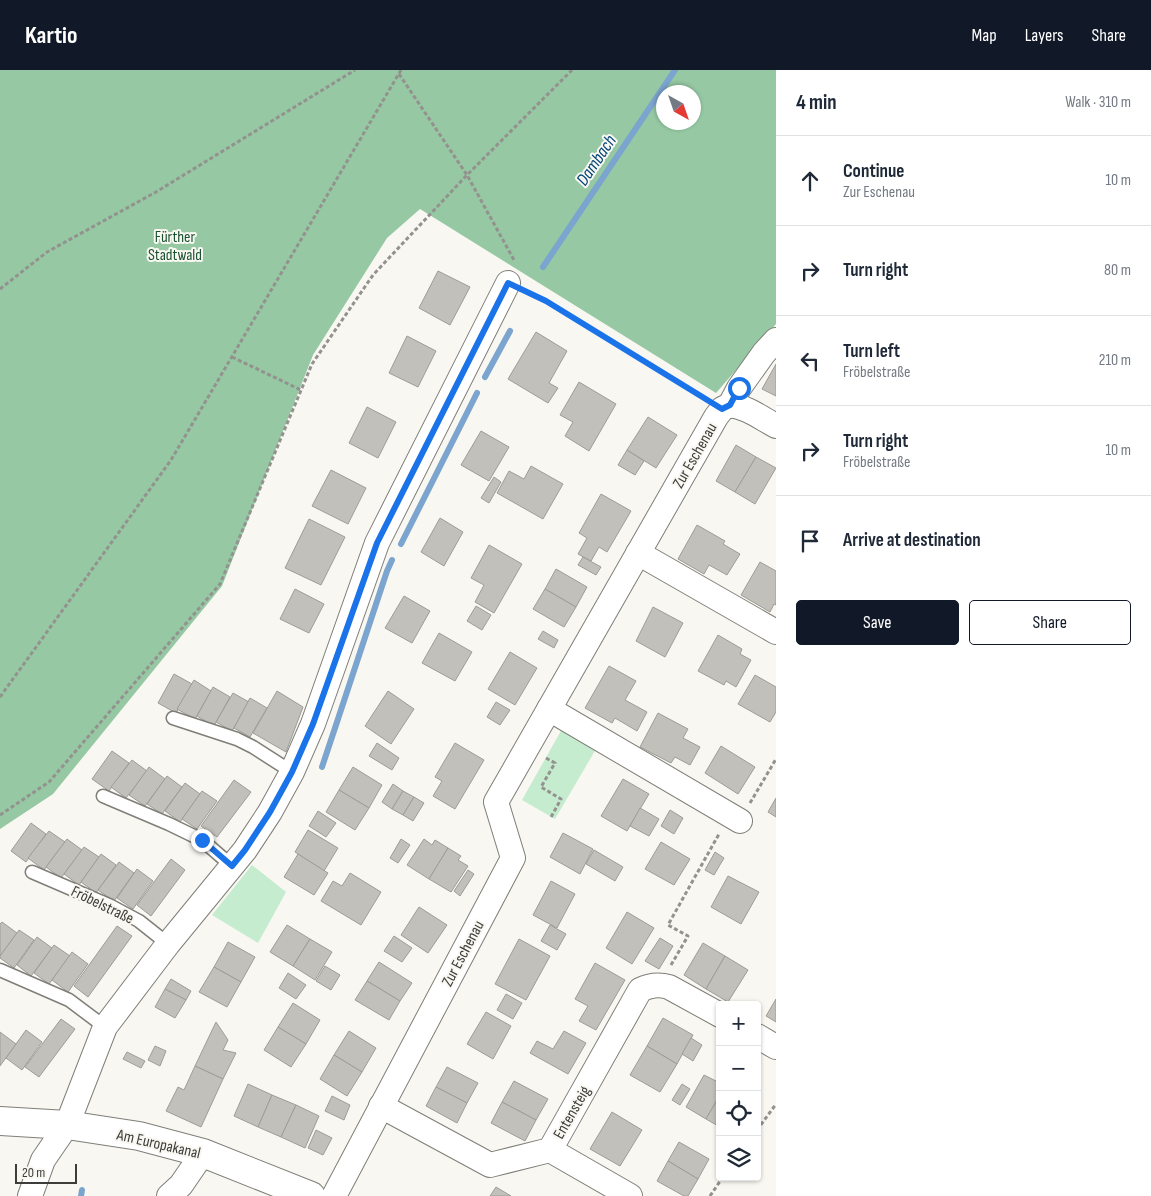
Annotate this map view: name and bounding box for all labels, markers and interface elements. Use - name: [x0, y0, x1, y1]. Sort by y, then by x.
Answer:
- text: Kartio: [25, 21, 77, 50]
- text: Map: [972, 25, 997, 46]
- text: Layers: [1025, 25, 1064, 46]
- text: Share: [1092, 25, 1126, 46]
- north arrow: [656, 85, 701, 130]
- text: 4 min: [796, 90, 837, 115]
- text: Walk · 310 m: [1065, 93, 1131, 112]
- water label: Dambach: [572, 131, 621, 190]
- text: Continue: [843, 160, 904, 183]
- icon: ahead: [796, 167, 824, 195]
- text: 10 m: [1105, 171, 1131, 190]
- text: Zur Eschenau: [843, 183, 915, 202]
- park label: Fürther Stadtwald: [148, 228, 202, 265]
- icon: right: [796, 257, 824, 285]
- text: Turn right: [843, 259, 908, 282]
- text: 80 m: [1104, 261, 1131, 280]
- text: Turn left: [843, 340, 900, 363]
- icon: left: [796, 347, 824, 375]
- text: 210 m: [1099, 351, 1131, 370]
- text: Fröbelstraße: [843, 363, 910, 382]
- route start: [728, 377, 751, 400]
- street label: Zur Eschenau: [669, 420, 722, 492]
- text: Turn right: [843, 430, 908, 453]
- icon: right: [796, 437, 824, 465]
- text: 10 m: [1105, 441, 1131, 460]
- text: Fröbelstraße: [843, 453, 910, 472]
- icon: arrive: [796, 527, 824, 555]
- text: Arrive at destination: [843, 529, 981, 552]
- button: Save: [796, 600, 959, 645]
- button: Share: [969, 600, 1131, 645]
- route end: [191, 829, 214, 852]
- street label: Fröbelstraße: [68, 882, 137, 929]
- street label: Zur Eschenau: [438, 917, 489, 990]
- map controls: [716, 1001, 761, 1181]
- button: +: [716, 1001, 761, 1046]
- button: −: [716, 1046, 761, 1091]
- street label: Entensteig: [550, 1083, 595, 1143]
- button: locate: [716, 1091, 761, 1136]
- street label: Am Europakanal: [114, 1125, 202, 1163]
- button: layers: [716, 1136, 761, 1181]
- scale bar: [15, 1161, 78, 1184]
- text: 20 m: [22, 1164, 45, 1181]

